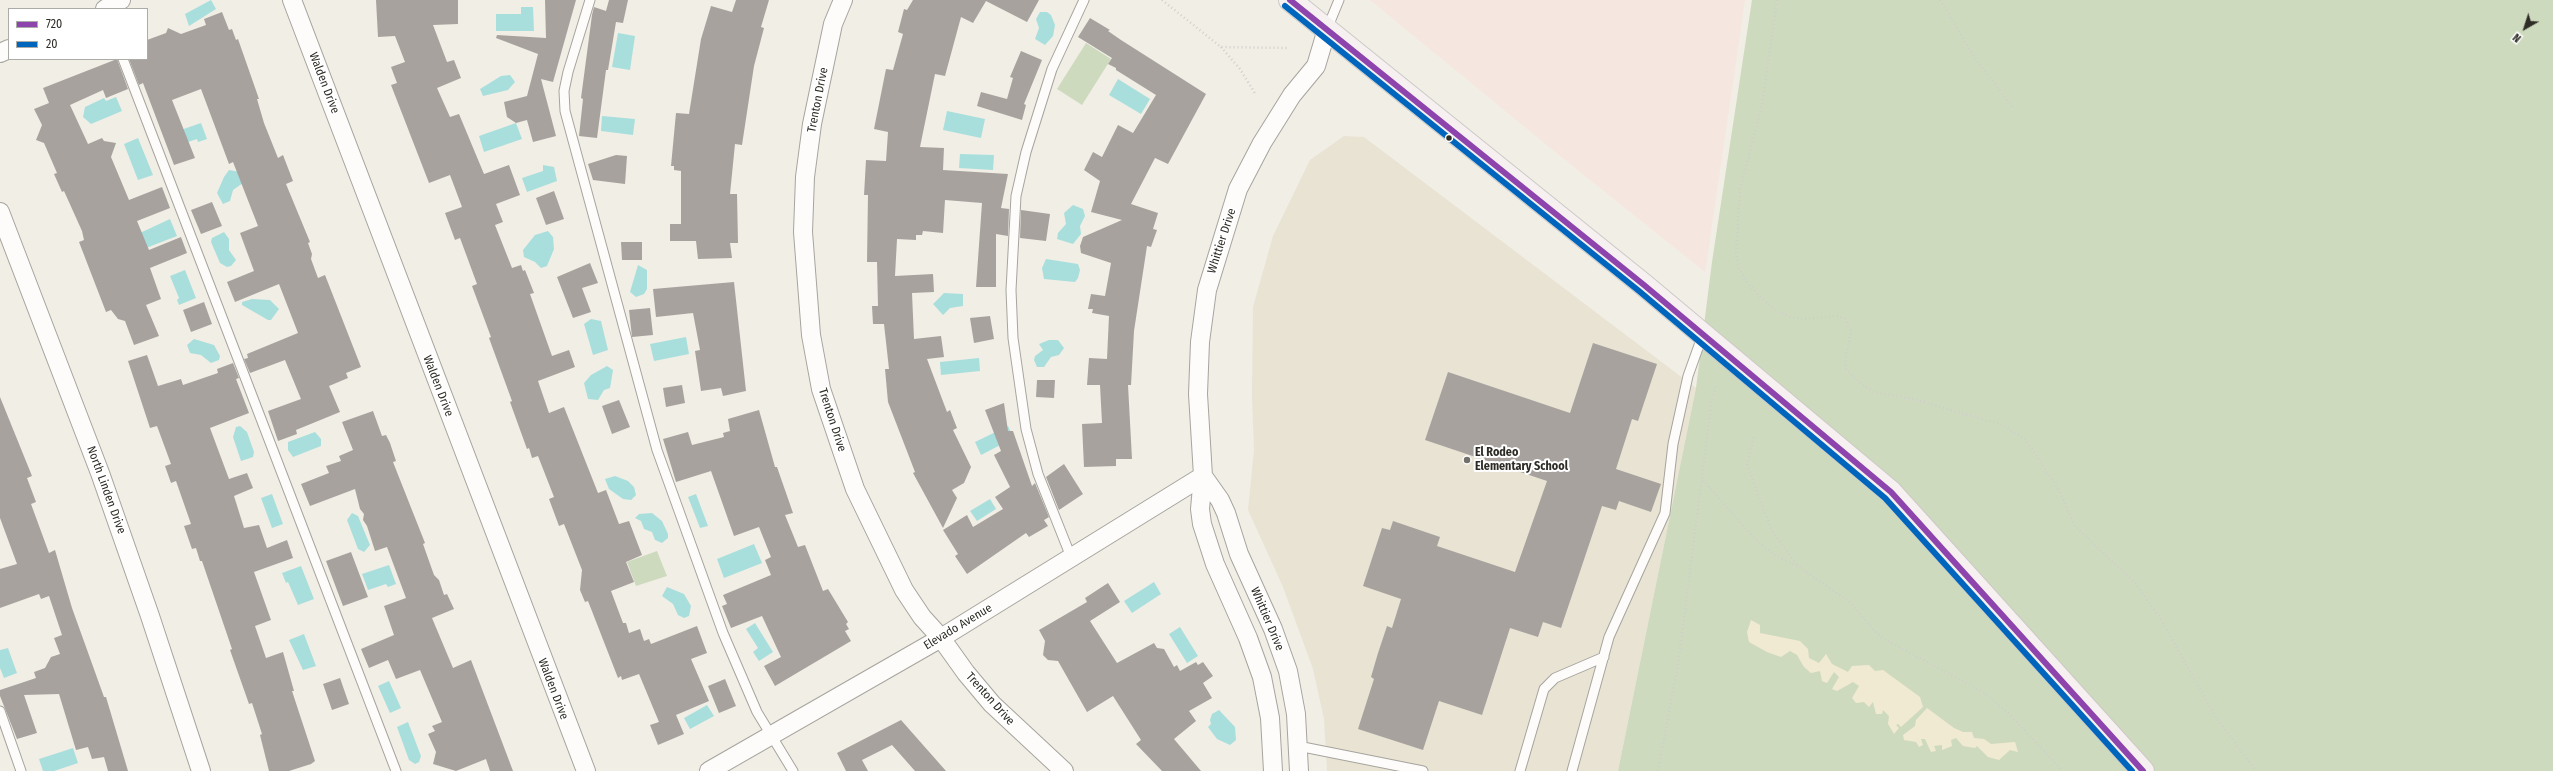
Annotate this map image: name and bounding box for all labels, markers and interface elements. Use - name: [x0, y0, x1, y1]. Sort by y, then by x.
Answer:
- legend: [8, 8, 148, 60]
- north arrow: [2505, 8, 2545, 48]
- text: 720: [46, 17, 62, 31]
- text: N: [2510, 31, 2524, 45]
- text: 20: [46, 37, 58, 51]
- street label: Walden Drive: [306, 50, 342, 116]
- street label: Trenton Drive: [805, 66, 831, 134]
- unlabelled marker: [1444, 133, 1454, 143]
- street label: Whittier Drive: [1205, 207, 1239, 275]
- street label: Walden Drive: [420, 353, 456, 419]
- street label: Trenton Drive: [815, 386, 849, 454]
- street label: North Linden Drive: [83, 444, 129, 536]
- place label: El Rodeo Elementary School: [1475, 446, 1568, 474]
- marker: El Rodeo Elementary School: [1462, 455, 1472, 465]
- street label: Whittier Drive: [1247, 585, 1287, 653]
- street label: Elevado Avenue: [921, 601, 995, 653]
- street label: Walden Drive: [535, 656, 571, 722]
- street label: Trenton Drive: [963, 670, 1017, 728]

